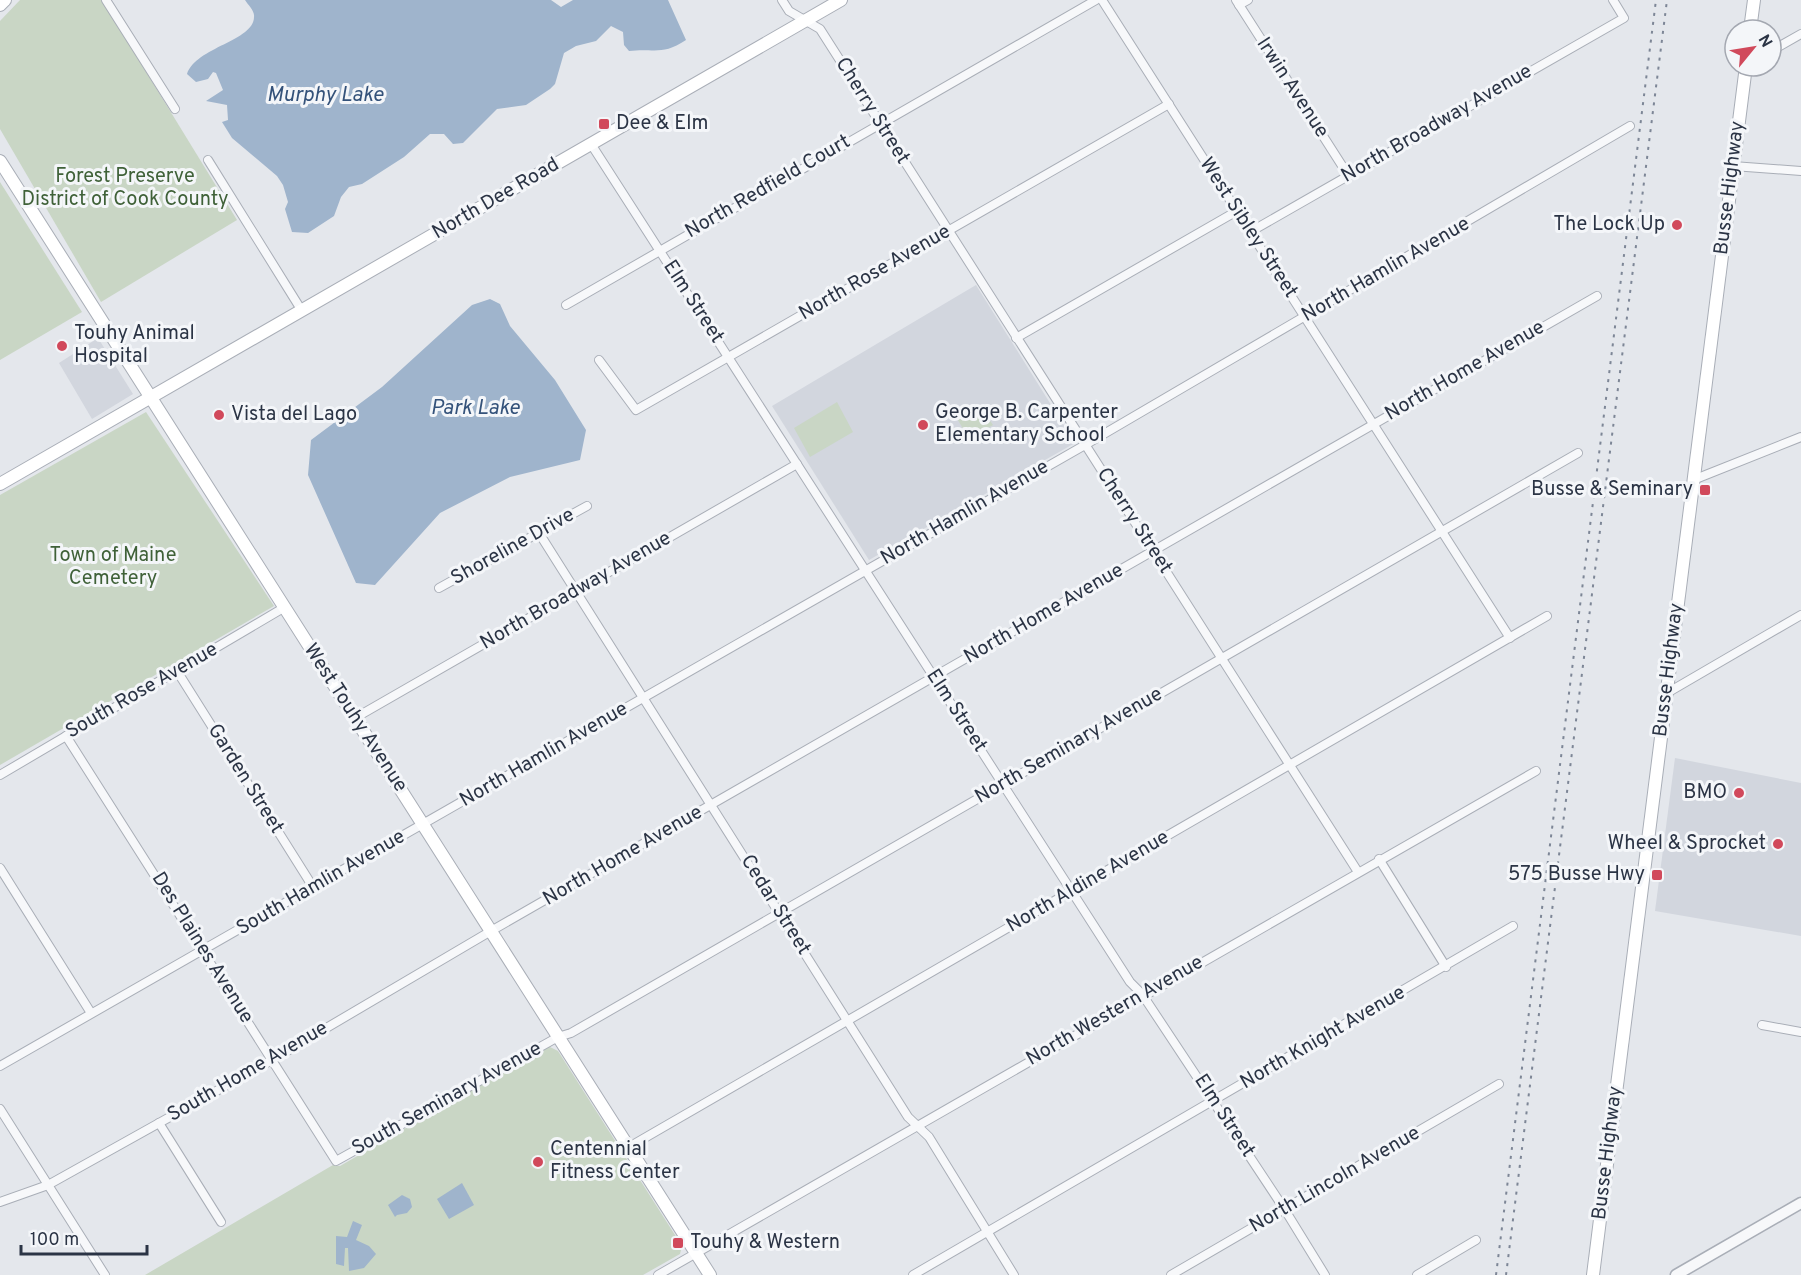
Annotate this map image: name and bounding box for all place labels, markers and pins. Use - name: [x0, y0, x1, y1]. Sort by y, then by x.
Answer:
- place label: Dee & Elm: [616, 111, 708, 137]
- marker: Dee & Elm: [597, 117, 611, 131]
- place label: The Lock Up: [1553, 212, 1665, 238]
- marker: The Lock Up: [1670, 218, 1684, 232]
- place label: Touhy Animal Hospital: [74, 321, 195, 370]
- marker: Touhy Animal Hospital: [55, 339, 69, 353]
- place label: George B. Carpenter Elementary School: [935, 400, 1118, 449]
- place label: Vista del Lago: [231, 402, 357, 428]
- marker: Vista del Lago: [212, 408, 226, 422]
- marker: George B. Carpenter Elementary School: [916, 418, 930, 432]
- place label: Busse & Seminary: [1531, 477, 1693, 503]
- marker: Busse & Seminary: [1698, 483, 1712, 497]
- place label: BMO: [1683, 780, 1727, 806]
- marker: BMO: [1732, 786, 1746, 800]
- place label: Wheel & Sprocket: [1608, 831, 1766, 857]
- marker: Wheel & Sprocket: [1771, 837, 1785, 851]
- place label: 575 Busse Hwy: [1508, 862, 1645, 888]
- marker: 575 Busse Hwy: [1650, 868, 1664, 882]
- place label: Centennial Fitness Center: [550, 1137, 680, 1186]
- marker: Centennial Fitness Center: [531, 1155, 545, 1169]
- place label: Touhy & Western: [690, 1230, 840, 1256]
- marker: Touhy & Western: [671, 1236, 685, 1250]

